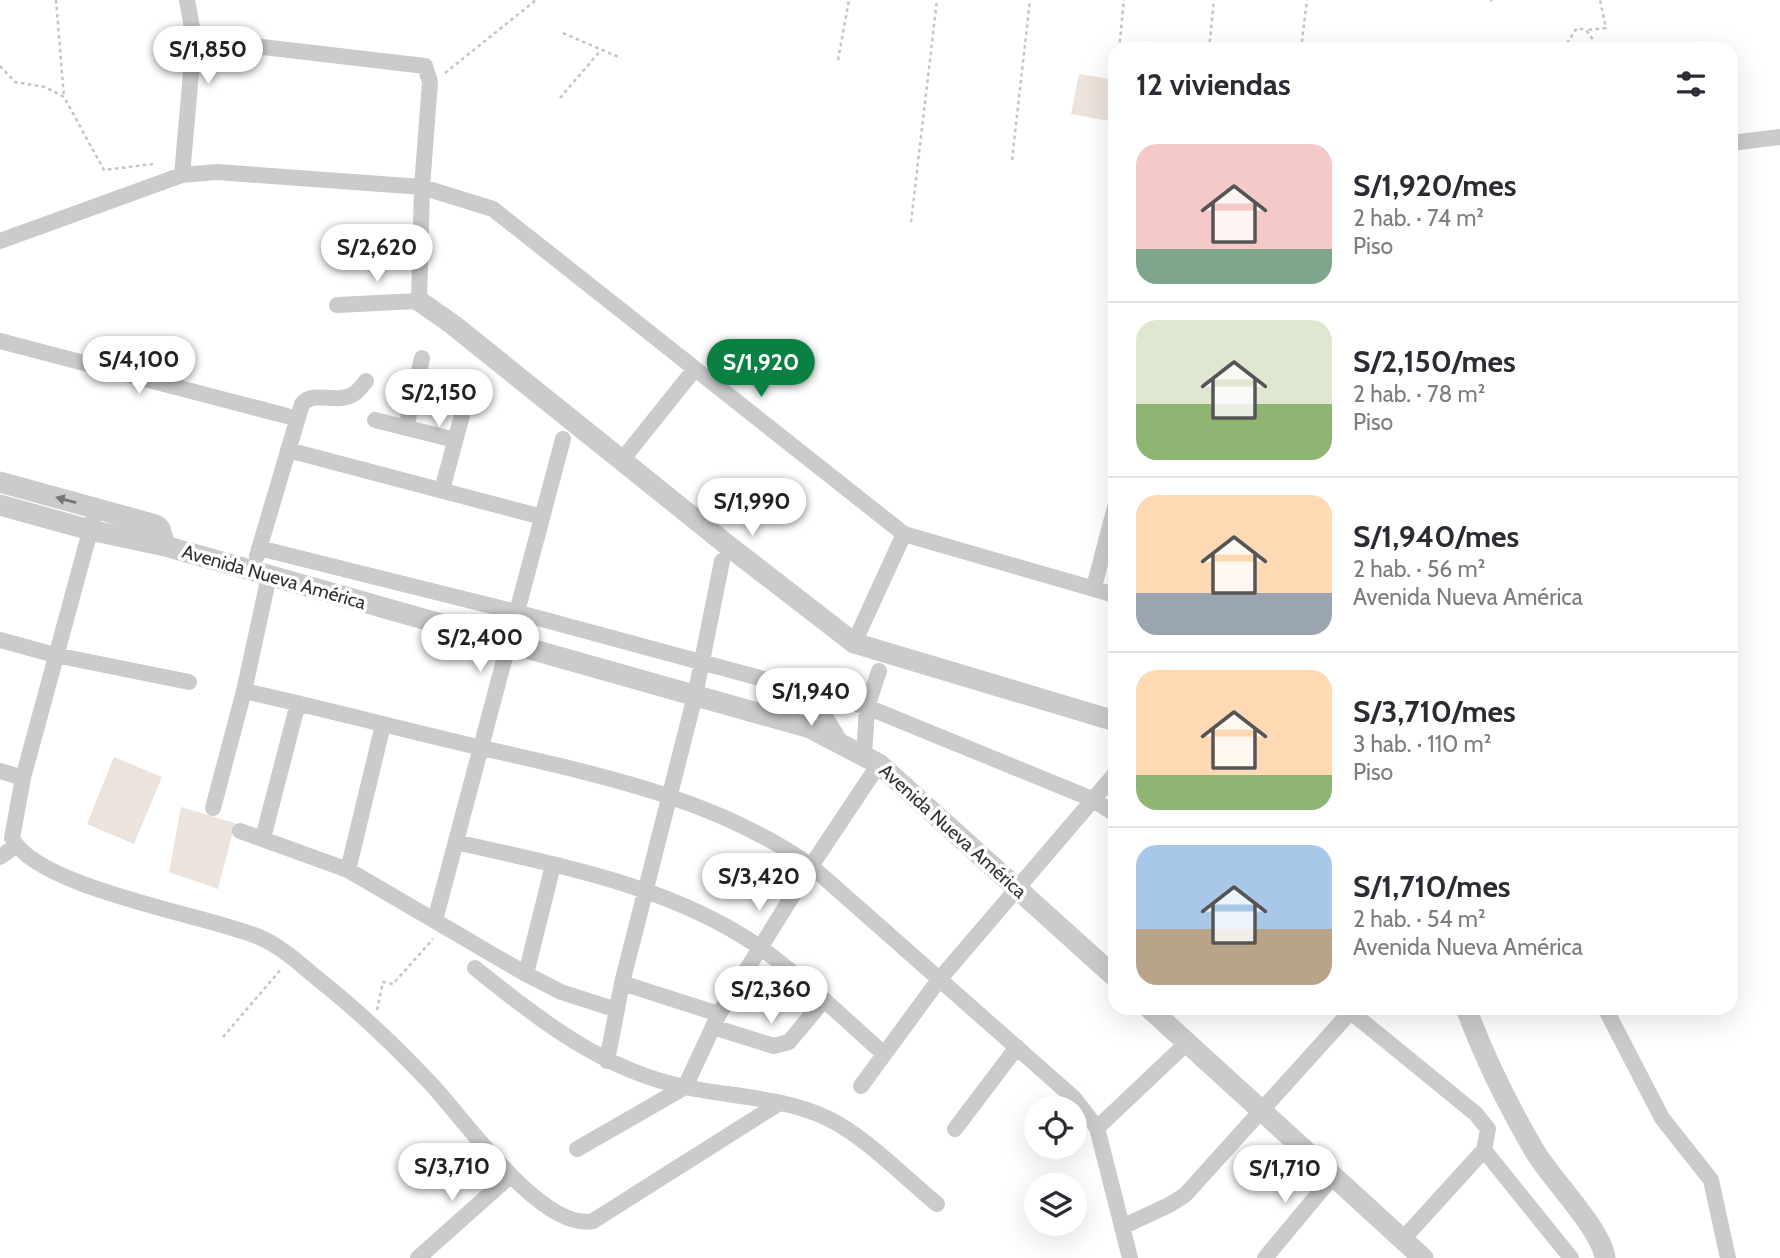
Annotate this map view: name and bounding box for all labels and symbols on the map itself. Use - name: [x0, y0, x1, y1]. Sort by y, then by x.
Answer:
- pin: S/1,850: [143, 27, 273, 86]
- pin: S/2,620: [312, 224, 442, 284]
- pin: S/4,100: [74, 336, 204, 396]
- pin: S/1,920: [696, 340, 826, 399]
- pin: S/2,150: [374, 370, 504, 429]
- pin: S/1,990: [687, 478, 817, 538]
- one-way arrow: [54, 494, 76, 505]
- street label: Avenida Nueva América: [180, 540, 368, 614]
- pin: S/2,400: [415, 614, 545, 674]
- pin: S/1,940: [746, 668, 876, 728]
- street label: Avenida Nueva América: [875, 759, 1031, 903]
- pin: S/3,420: [694, 853, 824, 913]
- pin: S/2,360: [706, 967, 836, 1026]
- pin: S/3,710: [387, 1144, 517, 1203]
- pin: S/1,710: [1220, 1146, 1350, 1205]

